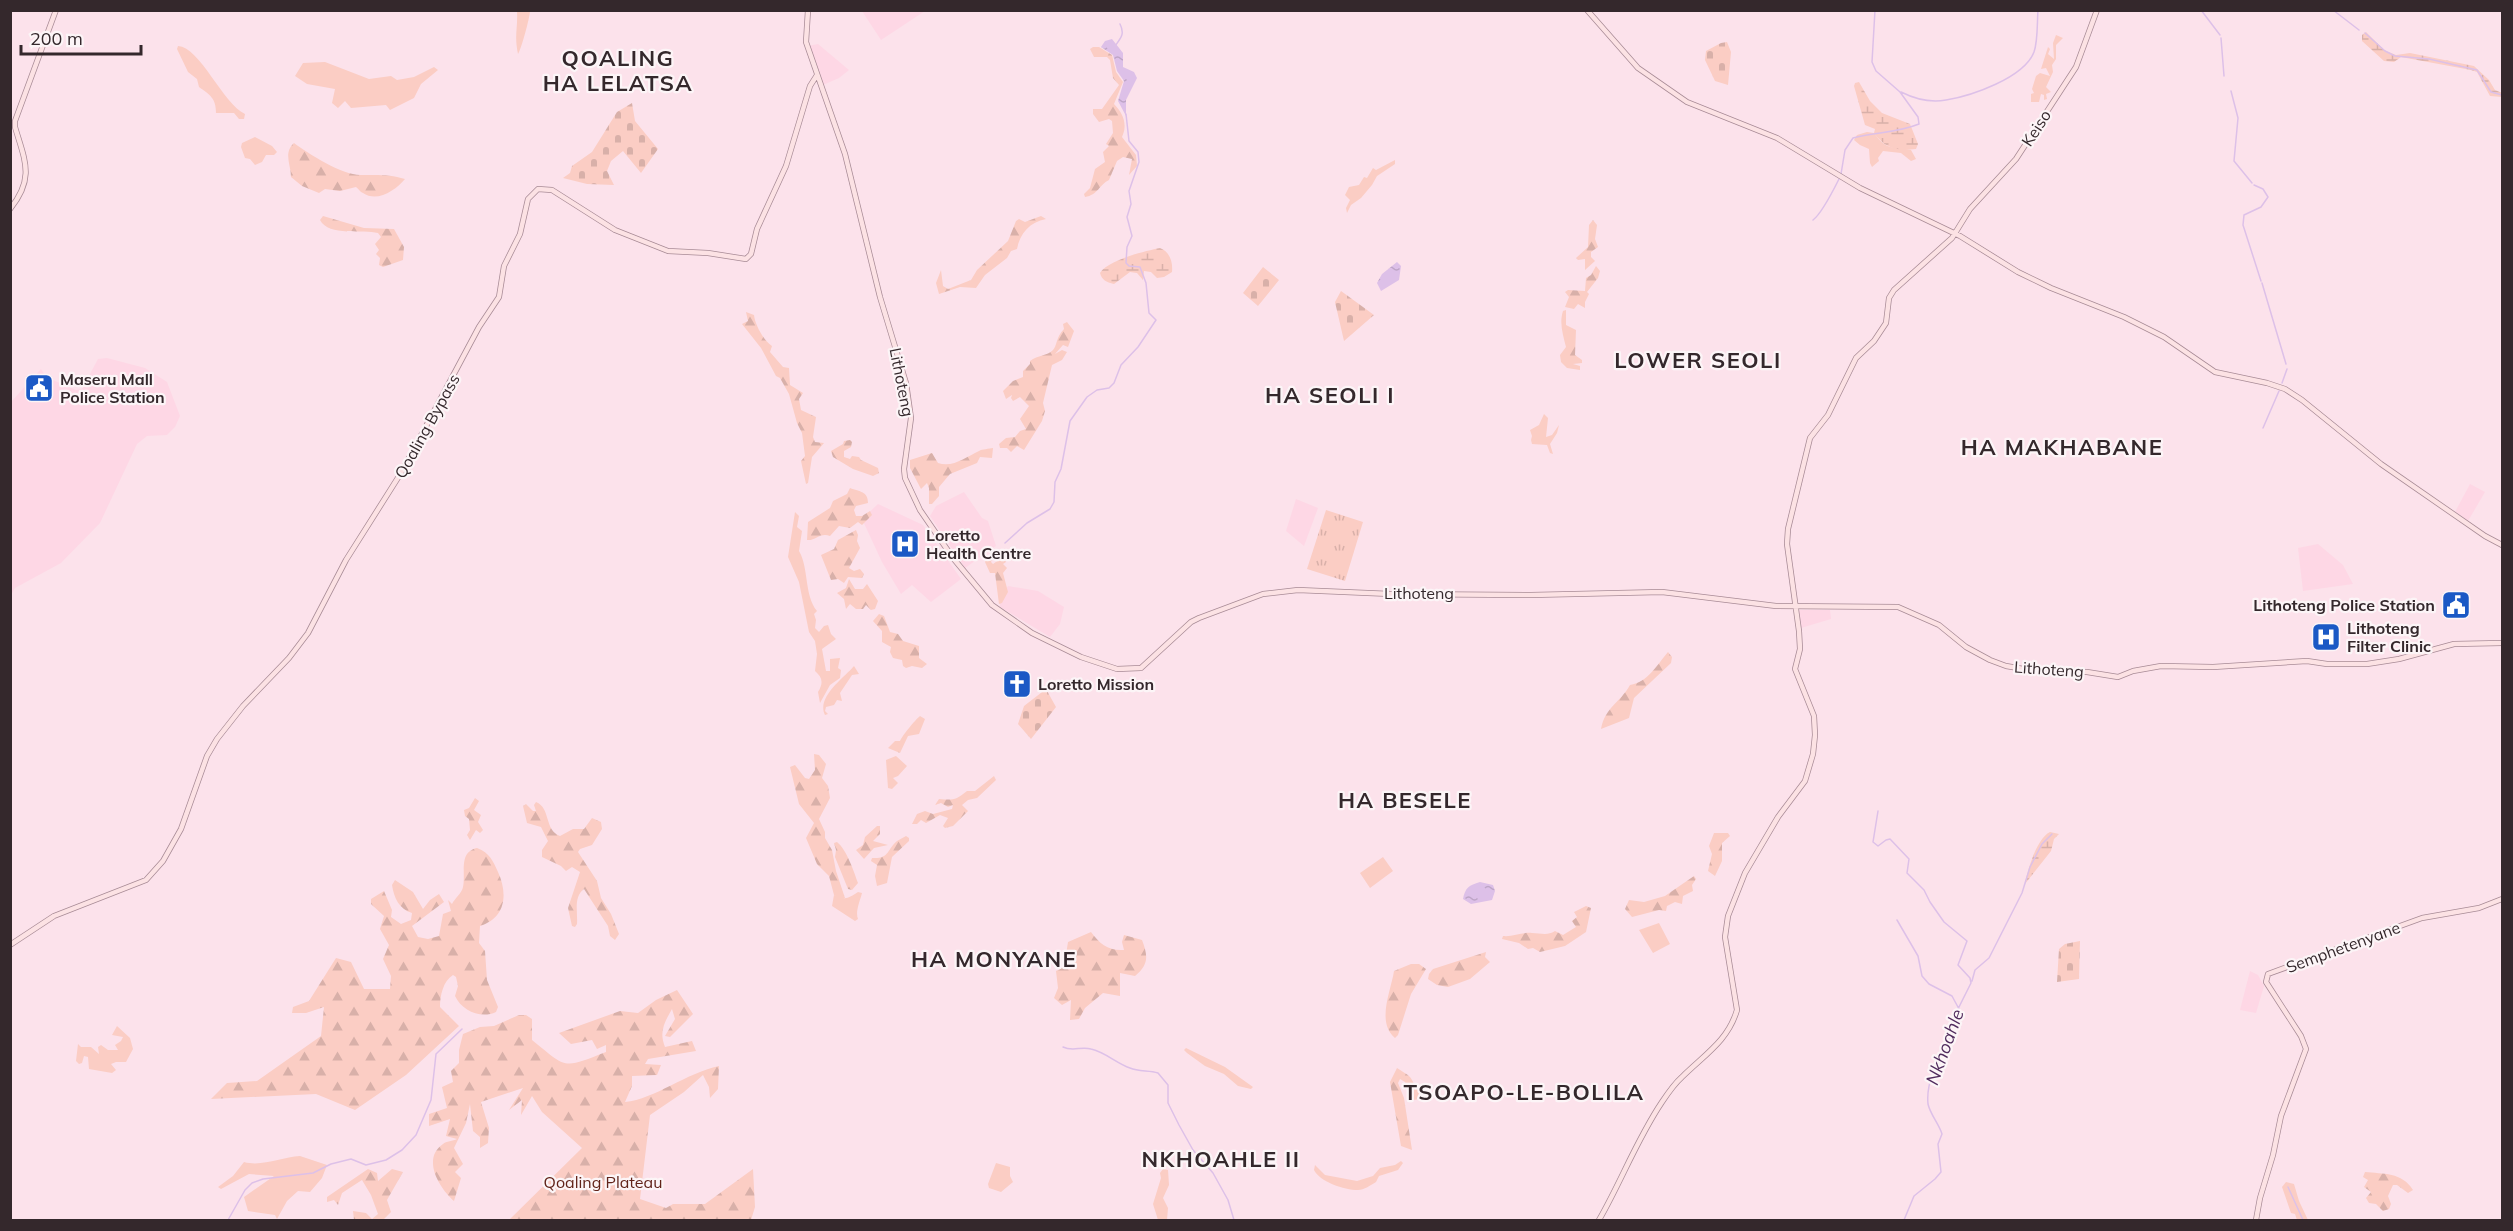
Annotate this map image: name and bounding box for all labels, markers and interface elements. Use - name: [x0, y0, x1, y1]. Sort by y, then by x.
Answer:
- scale bar: [21, 18, 141, 56]
- text: 200 m: [30, 27, 83, 50]
- district label: QOALING HA LELATSA: [543, 44, 693, 97]
- street label: Keiso: [2017, 106, 2055, 150]
- street label: Lithoteng: [886, 346, 918, 418]
- district label: LOWER SEOLI: [1614, 346, 1782, 374]
- place label: Maseru Mall Police Station: [60, 369, 165, 407]
- street label: Qoaling Bypass: [390, 370, 464, 482]
- public building icon: Maseru Mall Police Station: [23, 372, 55, 404]
- district label: HA SEOLI I: [1265, 381, 1395, 409]
- district label: HA MAKHABANE: [1961, 433, 2163, 461]
- place label: Loretto Health Centre: [926, 525, 1031, 563]
- hospital icon: Loretto Health Centre: [889, 528, 921, 560]
- street label: Lithoteng: [1384, 583, 1454, 603]
- public building icon: Lithoteng Police Station: [2440, 589, 2472, 621]
- place label: Lithoteng Police Station: [2253, 595, 2435, 615]
- place label: Lithoteng Filter Clinic: [2347, 618, 2431, 656]
- hospital icon: Lithoteng Filter Clinic: [2310, 621, 2342, 653]
- street label: Lithoteng: [2013, 657, 2085, 681]
- church icon: Loretto Mission: [1001, 668, 1033, 700]
- place label: Loretto Mission: [1038, 674, 1154, 694]
- district label: HA BESELE: [1338, 786, 1472, 814]
- street label: Semphetenyane: [2283, 917, 2403, 977]
- district label: HA MONYANE: [911, 945, 1077, 973]
- water label: Nkhoahle: [1920, 1006, 1969, 1088]
- district label: TSOAPO-LE-BOLILA: [1404, 1078, 1644, 1106]
- district label: NKHOAHLE II: [1141, 1145, 1301, 1173]
- park label: Qoaling Plateau: [544, 1172, 662, 1192]

